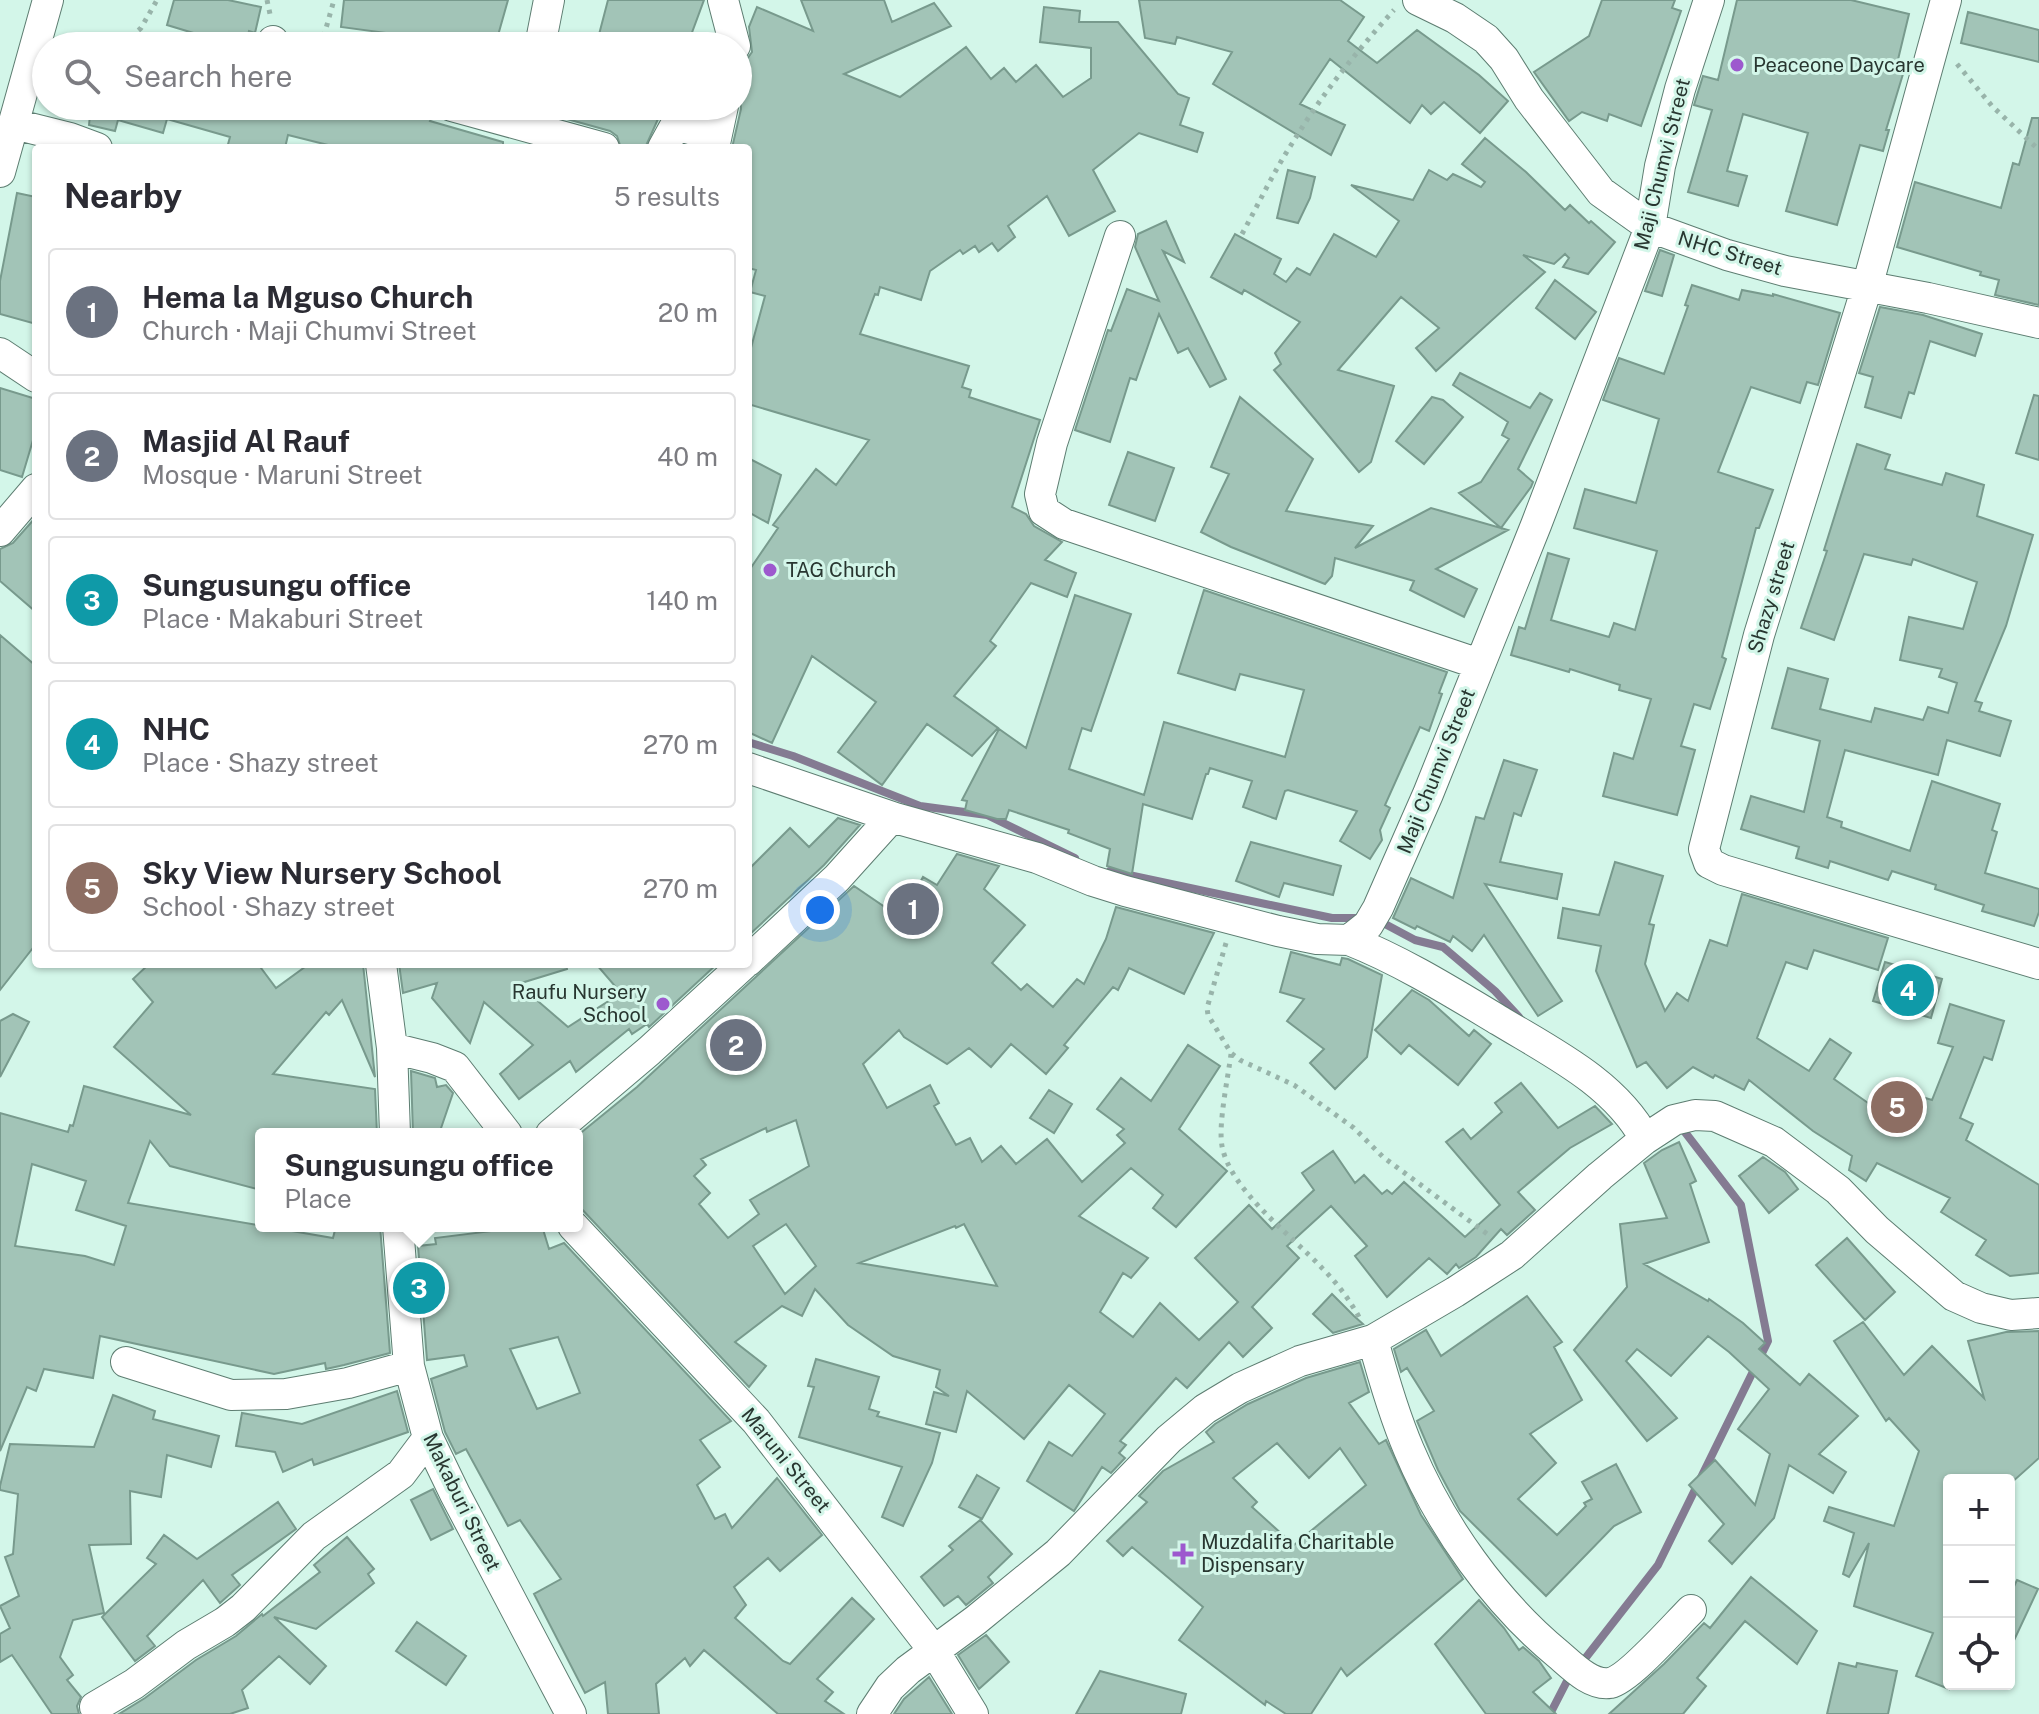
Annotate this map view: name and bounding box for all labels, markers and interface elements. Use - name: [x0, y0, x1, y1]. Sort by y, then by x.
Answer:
- search box: [32, 32, 752, 120]
- place label: Peaceone Daycare: [1753, 53, 1925, 77]
- icon: search: [60, 54, 104, 98]
- marker: Peaceone Daycare: [1728, 56, 1746, 74]
- text: Search here: [124, 58, 292, 94]
- street label: Maji Chumvi Street: [1629, 76, 1695, 252]
- text: Nearby: [64, 176, 182, 216]
- text: 5 results: [614, 181, 720, 212]
- street label: NHC Street: [1675, 226, 1785, 280]
- text: Hema la Mguso Church: [142, 279, 473, 315]
- text: 1: [86, 297, 98, 328]
- text: 20 m: [658, 297, 718, 328]
- text: Church · Maji Chumvi Street: [142, 315, 477, 346]
- text: Masjid Al Rauf: [142, 423, 350, 459]
- text: 2: [84, 441, 100, 472]
- text: 40 m: [657, 441, 718, 472]
- text: Mosque · Maruni Street: [142, 459, 423, 490]
- street label: Shazy street: [1743, 538, 1799, 656]
- place label: TAG Church: [786, 558, 896, 582]
- marker: TAG Church: [761, 561, 779, 579]
- text: Sungusungu office: [142, 567, 411, 603]
- text: 3: [83, 585, 101, 616]
- text: 140 m: [646, 585, 718, 616]
- text: Place · Makaburi Street: [142, 603, 423, 634]
- street label: Maji Chumvi Street: [1392, 685, 1480, 857]
- text: NHC: [142, 711, 210, 747]
- text: 4: [83, 729, 101, 760]
- text: 270 m: [643, 729, 718, 760]
- text: Place · Shazy street: [142, 747, 379, 778]
- text: Sky View Nursery School: [142, 855, 502, 891]
- text: 5: [83, 873, 101, 904]
- text: 270 m: [643, 873, 718, 904]
- pin: 1: [887, 879, 939, 939]
- your location: [800, 890, 840, 930]
- text: School · Shazy street: [142, 891, 395, 922]
- pin: 4: [1882, 960, 1934, 1020]
- place label: Raufu Nursery School: [512, 980, 647, 1027]
- marker: Raufu Nursery School: [654, 995, 672, 1013]
- pin: 2: [710, 1015, 762, 1075]
- pin: 5: [1871, 1077, 1923, 1137]
- popup: [255, 1128, 583, 1232]
- text: Sungusungu office: [284, 1147, 554, 1183]
- text: Place: [284, 1183, 352, 1214]
- pin: 3: [393, 1258, 445, 1318]
- street label: Maruni Street: [736, 1403, 836, 1517]
- street label: Makaburi Street: [418, 1429, 506, 1575]
- map controls: [1943, 1474, 2015, 1690]
- button: +: [1943, 1474, 2015, 1546]
- place label: Muzdalifa Charitable Dispensary: [1201, 1530, 1394, 1577]
- marker: Muzdalifa Charitable Dispensary: [1172, 1543, 1194, 1565]
- button: −: [1943, 1546, 2015, 1618]
- button: locate: [1943, 1618, 2015, 1690]

